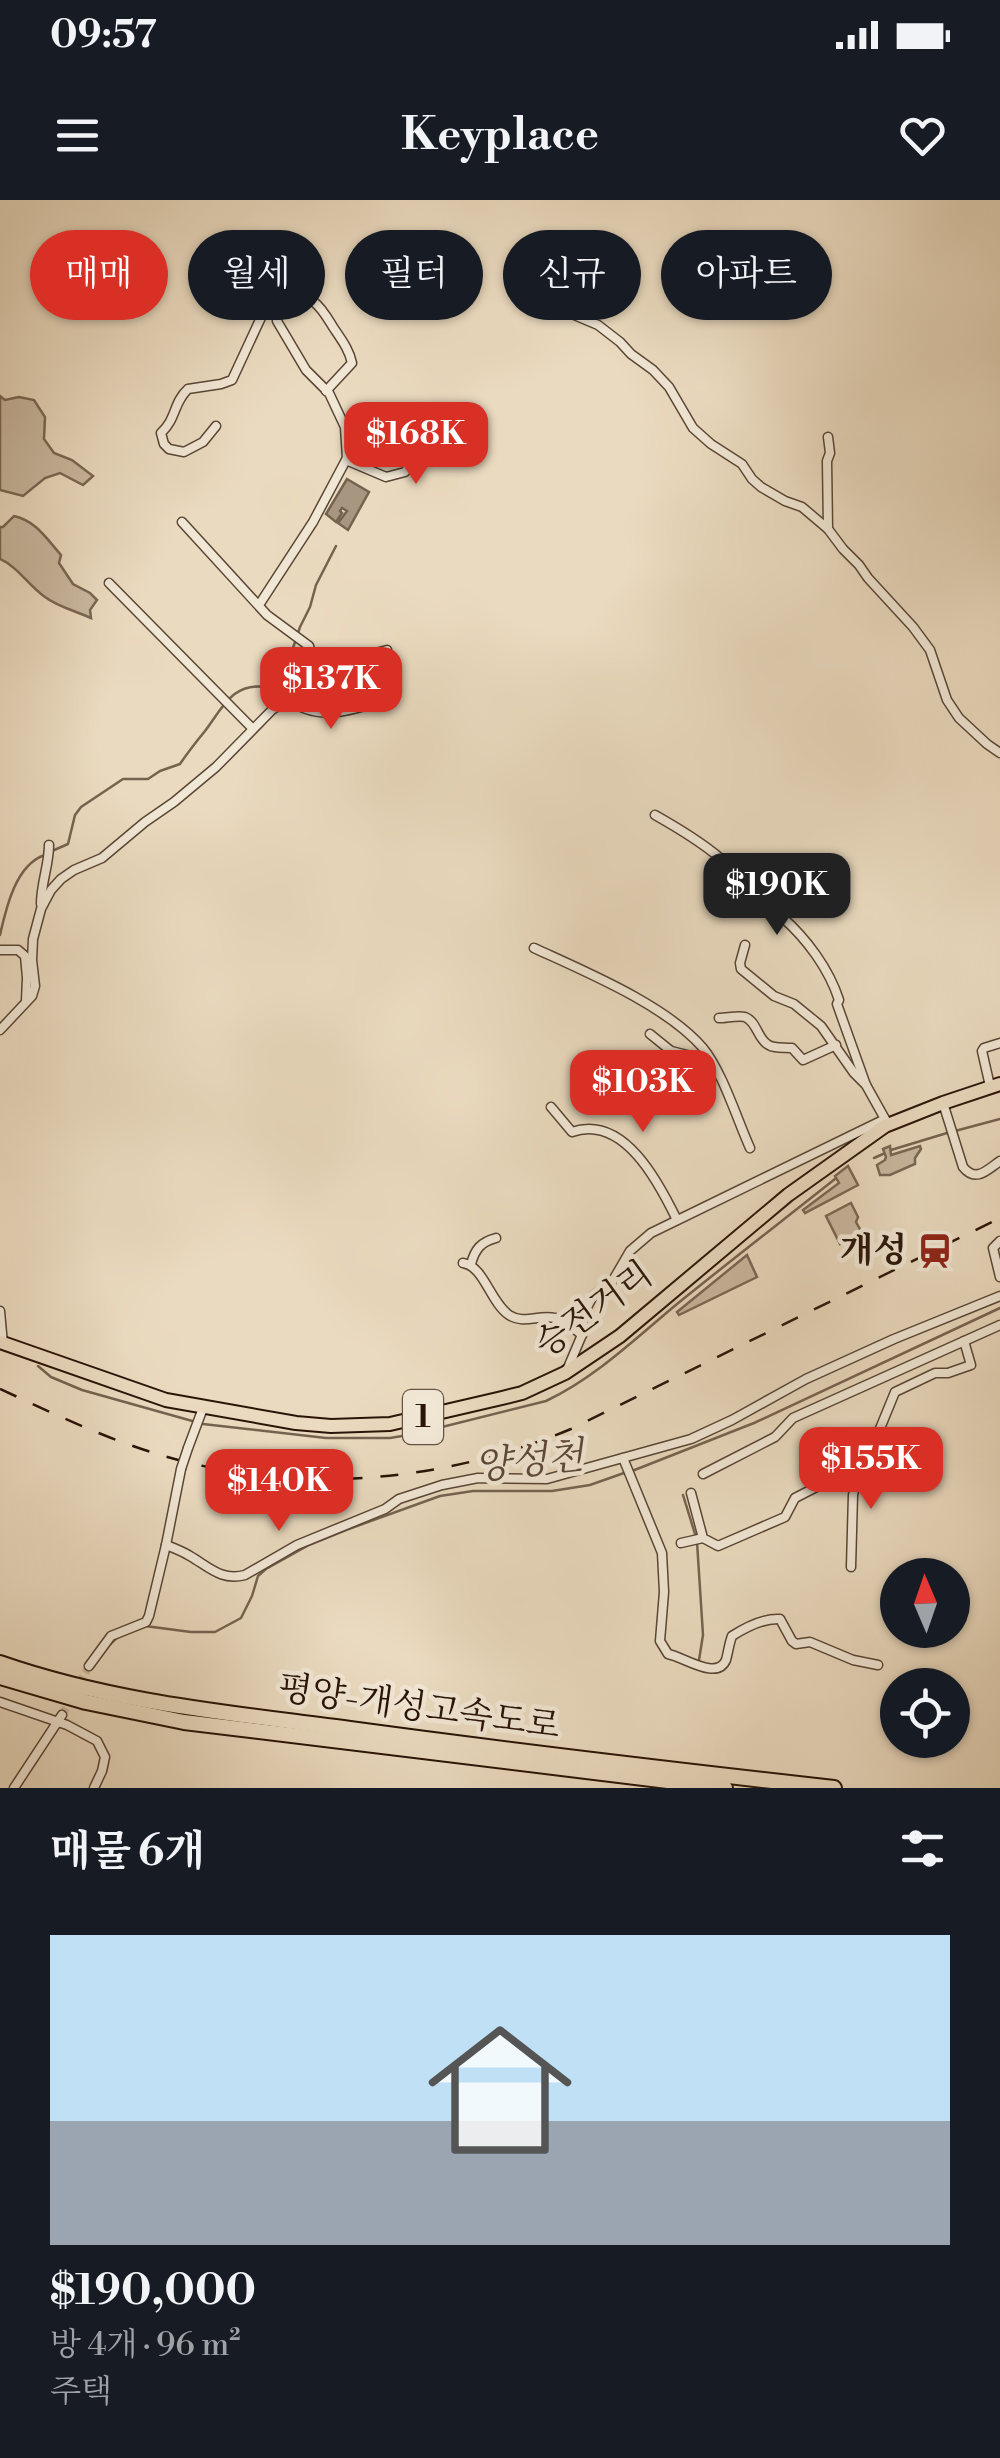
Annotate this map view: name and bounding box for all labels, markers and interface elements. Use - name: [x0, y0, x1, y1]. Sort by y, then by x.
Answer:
- text: 09:57: [50, 12, 157, 59]
- text: Keyplace: [401, 107, 599, 164]
- icon: menu: [50, 108, 105, 163]
- icon: heart: [895, 108, 950, 163]
- chip: 매매: [30, 230, 168, 320]
- chip: 월세: [188, 230, 325, 320]
- chip: 필터: [345, 230, 483, 320]
- chip: 신규: [503, 230, 641, 320]
- chip: 아파트: [661, 230, 832, 320]
- pin: $168K: [346, 402, 486, 487]
- text: $168K: [366, 414, 466, 454]
- pin: $137K: [261, 647, 401, 732]
- text: $137K: [282, 659, 380, 699]
- pin: $190K: [707, 853, 847, 938]
- text: $190K: [725, 865, 829, 905]
- pin: $103K: [573, 1050, 713, 1135]
- text: $103K: [592, 1062, 694, 1102]
- place label: 개성: [839, 1230, 907, 1273]
- station icon: 개성: [916, 1232, 954, 1270]
- street label: 승전거리: [527, 1253, 661, 1367]
- road number: 1: [403, 1390, 443, 1444]
- pin: $155K: [801, 1427, 941, 1512]
- water label: 양성천: [472, 1433, 588, 1491]
- text: $155K: [821, 1439, 921, 1479]
- pin: $140K: [209, 1449, 349, 1534]
- text: $140K: [227, 1461, 331, 1501]
- north arrow: [880, 1558, 970, 1648]
- map controls: [880, 1558, 970, 1758]
- street label: 평양-개성고속도로: [275, 1667, 563, 1749]
- button: locate: [880, 1668, 970, 1758]
- icon: filters: [895, 1821, 950, 1876]
- text: 매물 6개: [50, 1826, 205, 1879]
- icon: home: [410, 2000, 590, 2180]
- text: $190,000: [50, 2265, 256, 2318]
- text: 방 4개 · 96 m²: [50, 2325, 241, 2365]
- text: 주택: [50, 2372, 112, 2412]

